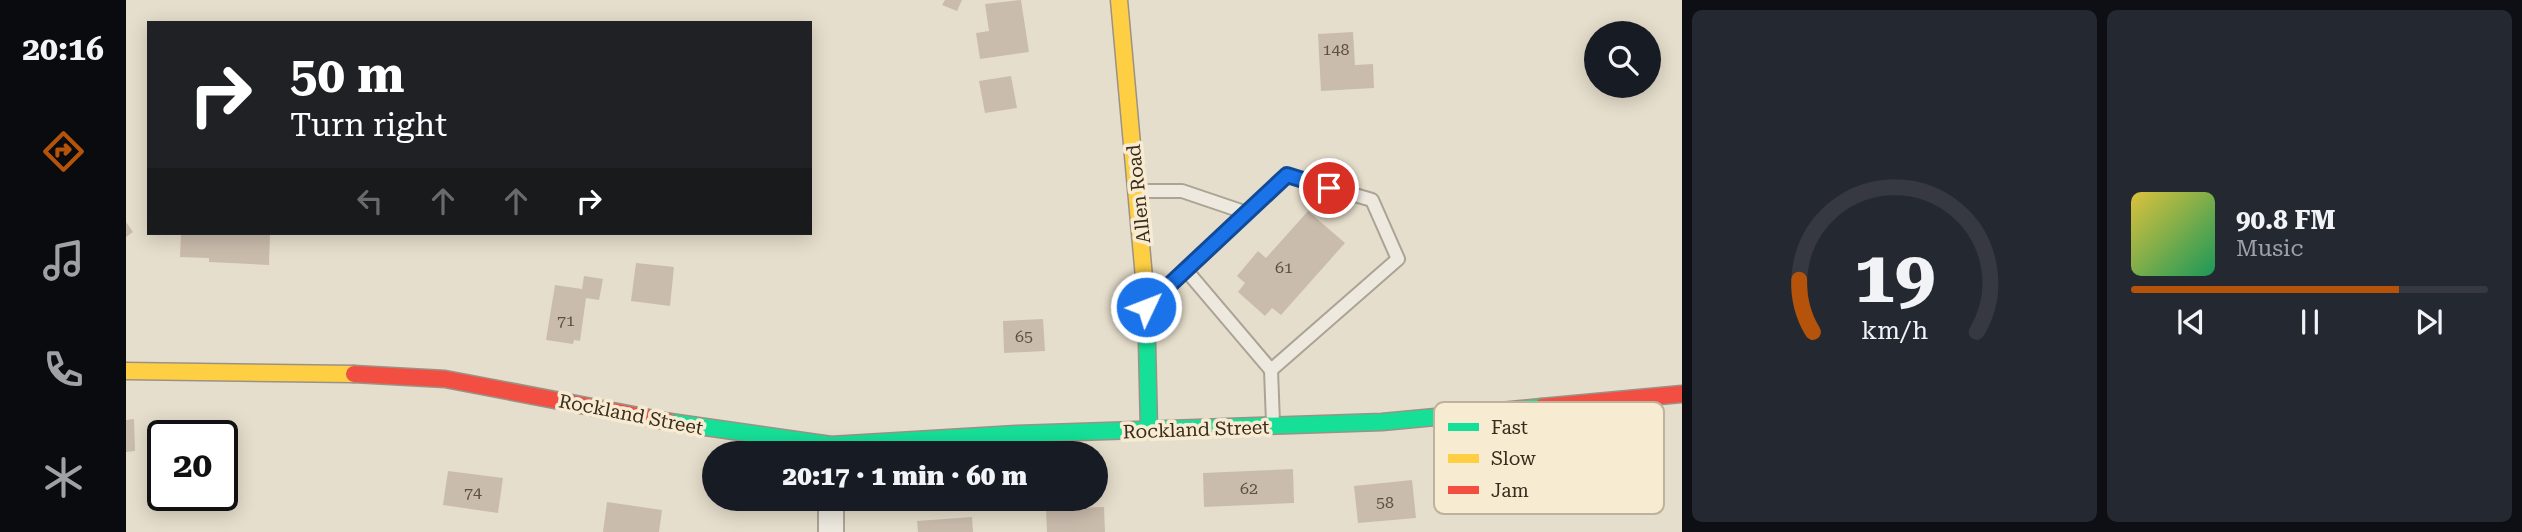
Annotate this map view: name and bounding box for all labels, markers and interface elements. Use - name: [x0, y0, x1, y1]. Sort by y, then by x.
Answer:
- map controls: [1584, 21, 1661, 98]
- button: search: [1584, 21, 1661, 98]
- text: 20:16: [22, 30, 104, 68]
- house number: 148: [1323, 40, 1349, 59]
- text: 50 m: [290, 47, 405, 104]
- icon: right: [175, 49, 266, 140]
- text: Turn right: [290, 106, 447, 144]
- icon: directions: [39, 127, 88, 176]
- street label: Allen Road: [1122, 143, 1155, 245]
- pin: [1299, 158, 1359, 218]
- icon: arrive: [1310, 169, 1348, 207]
- icon: left: [351, 182, 389, 220]
- icon: ahead: [424, 182, 462, 220]
- icon: ahead: [497, 182, 535, 220]
- icon: right: [570, 182, 608, 220]
- text: 90.8 FM: [2236, 205, 2336, 235]
- text: 19: [1854, 235, 1935, 320]
- text: Music: [2236, 235, 2303, 262]
- icon: music: [39, 236, 88, 285]
- house number: 61: [1275, 258, 1293, 277]
- position arrow: [1109, 270, 1183, 344]
- icon: previous: [2172, 303, 2210, 341]
- icon: pause: [2291, 303, 2329, 341]
- icon: next: [2410, 303, 2448, 341]
- house number: 71: [557, 311, 575, 330]
- text: km/h: [1861, 316, 1928, 345]
- house number: 65: [1015, 327, 1033, 346]
- icon: phone: [39, 345, 88, 394]
- street label: Rockland Street: [557, 389, 705, 440]
- legend: [1434, 402, 1664, 514]
- street label: Rockland Street: [1122, 415, 1270, 444]
- text: Fast: [1491, 416, 1528, 439]
- speed limit sign: 20: [147, 420, 238, 511]
- text: Slow: [1491, 447, 1536, 470]
- icon: climate: [39, 453, 88, 502]
- text: 20:17 · 1 min · 60 m: [783, 461, 1027, 491]
- house number: 62: [1240, 479, 1258, 498]
- text: Jam: [1491, 479, 1529, 502]
- house number: 74: [464, 483, 482, 502]
- house number: 58: [1376, 493, 1394, 512]

